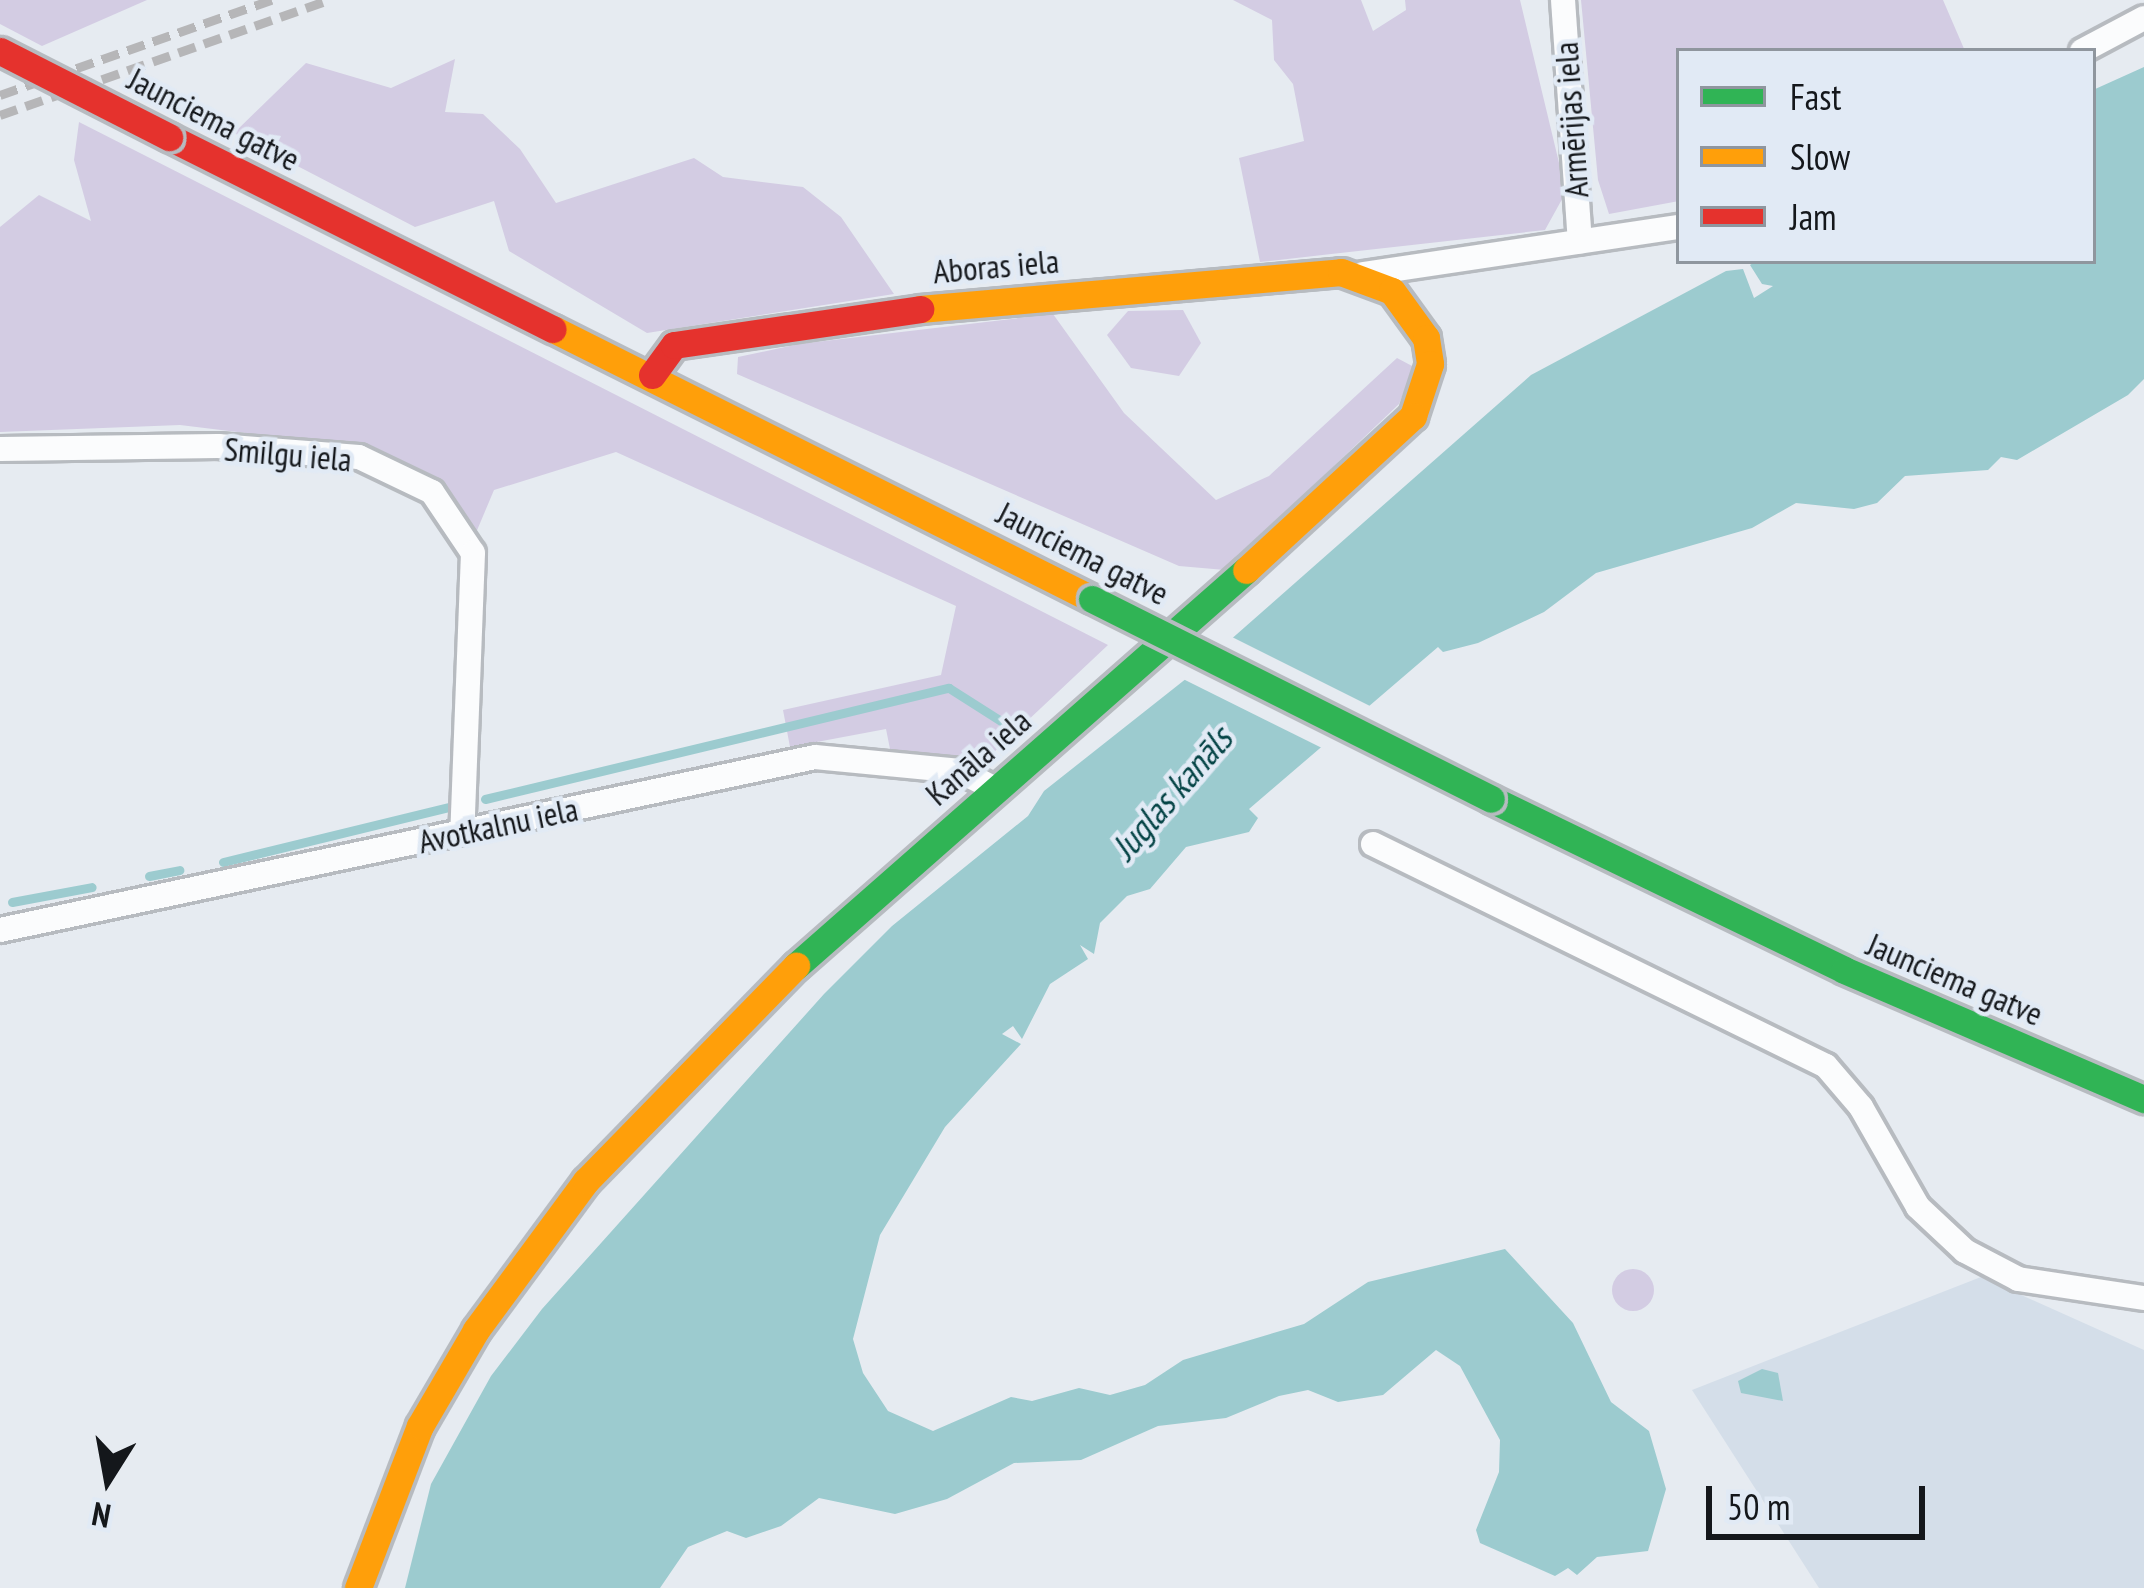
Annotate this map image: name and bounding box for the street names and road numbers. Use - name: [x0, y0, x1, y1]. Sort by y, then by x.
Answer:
- street label: Armērijas iela: [1546, 41, 1596, 199]
- street label: Jaunciema gatve: [122, 59, 306, 179]
- street label: Aboras iela: [931, 241, 1061, 291]
- street label: Smilgu iela: [223, 429, 353, 479]
- street label: Jaunciema gatve: [991, 493, 1175, 613]
- street label: Kanāla iela: [917, 701, 1039, 813]
- street label: Avotkalnu iela: [415, 789, 581, 861]
- street label: Jaunciema gatve: [1861, 924, 2049, 1034]

